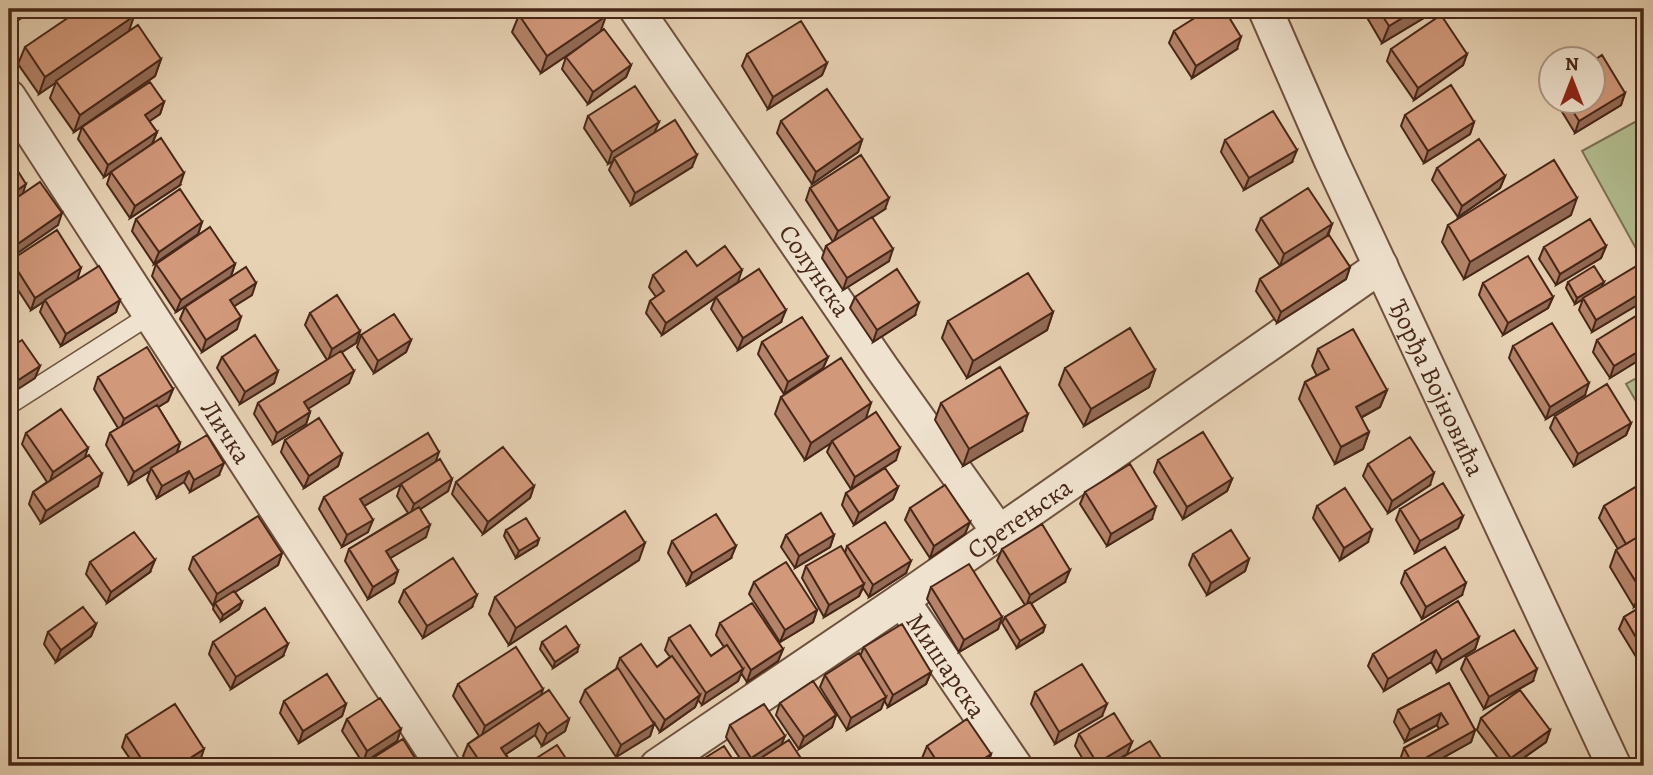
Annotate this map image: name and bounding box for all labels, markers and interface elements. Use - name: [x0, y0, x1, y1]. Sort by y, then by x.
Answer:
- north arrow: [1538, 46, 1608, 116]
- text: N: [1565, 51, 1579, 77]
- street label: Солунска: [771, 217, 859, 324]
- street label: Ђорђа Војновића: [1381, 294, 1494, 482]
- street label: Личка: [193, 393, 260, 470]
- street label: Сретењска: [960, 469, 1079, 567]
- street label: Мишарска: [898, 606, 995, 725]

